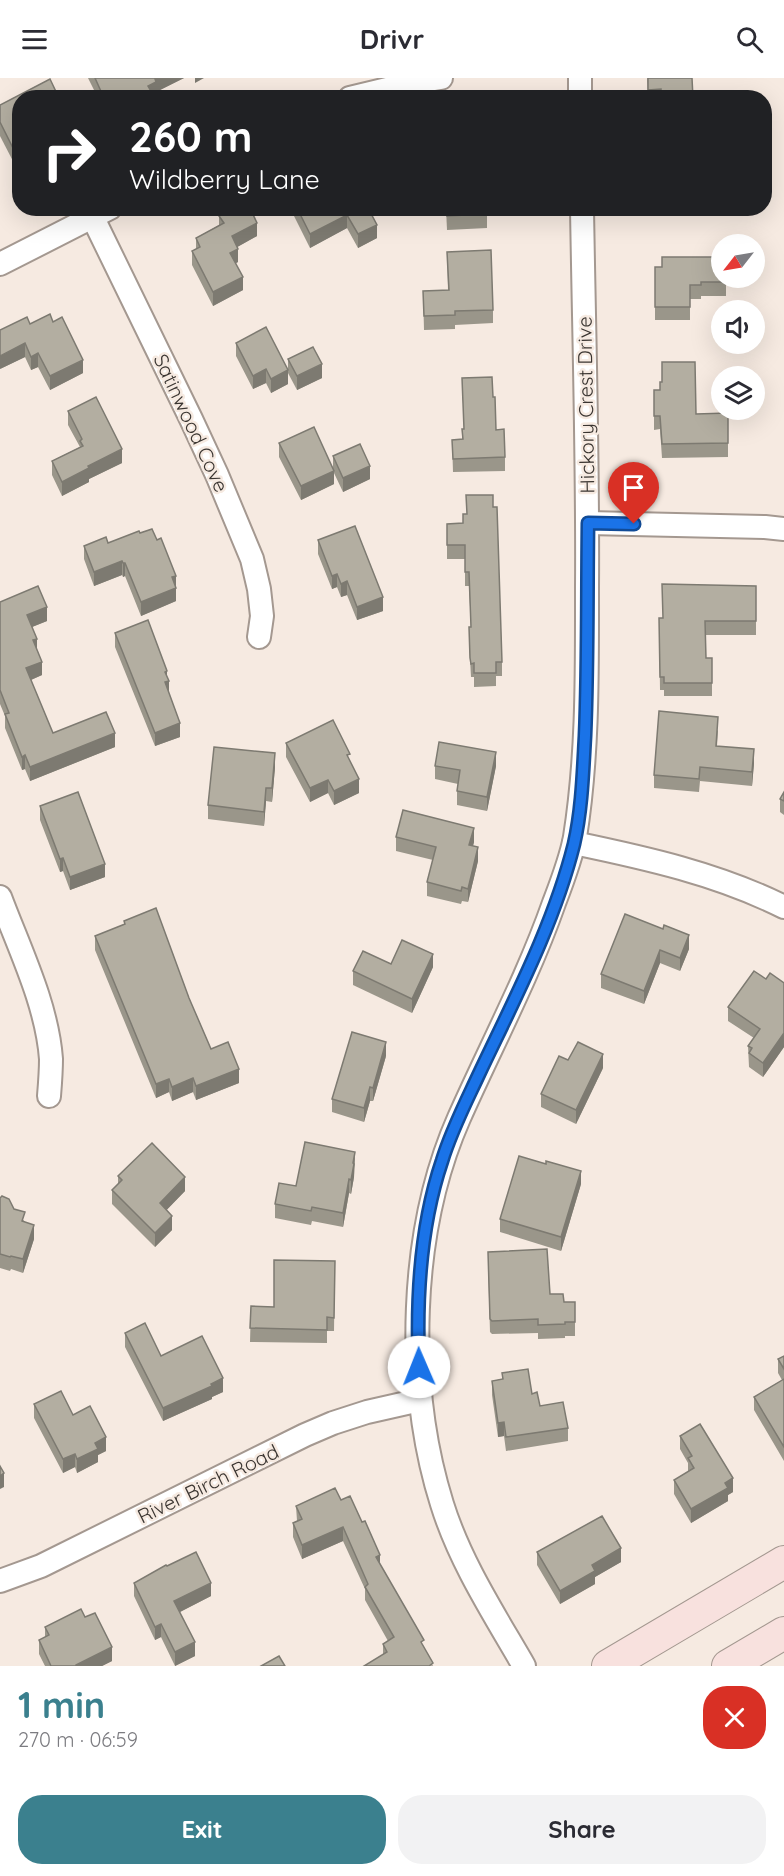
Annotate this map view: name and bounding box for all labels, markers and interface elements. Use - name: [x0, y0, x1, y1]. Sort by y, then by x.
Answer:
- text: Drivr: [360, 22, 424, 56]
- icon: menu: [18, 23, 51, 56]
- icon: search: [733, 23, 766, 56]
- text: 260 m: [129, 110, 252, 163]
- icon: right: [30, 114, 108, 192]
- text: Wildberry Lane: [129, 162, 320, 196]
- north arrow: [711, 234, 765, 288]
- map controls: [711, 234, 765, 420]
- button: sound: [711, 300, 765, 354]
- street label: Hickory Crest Drive: [571, 316, 600, 494]
- street label: Satinwood Cove: [149, 350, 234, 496]
- button: layers: [711, 366, 765, 420]
- pin: [608, 462, 659, 524]
- icon: arrive: [617, 471, 650, 504]
- position arrow: [387, 1335, 451, 1399]
- street label: River Birch Road: [133, 1439, 282, 1529]
- text: 1 min: [18, 1682, 105, 1727]
- button: close: [703, 1686, 766, 1749]
- text: 270 m · 06:59: [18, 1727, 138, 1752]
- button: Exit: [18, 1795, 386, 1864]
- button: Share: [398, 1795, 766, 1864]

